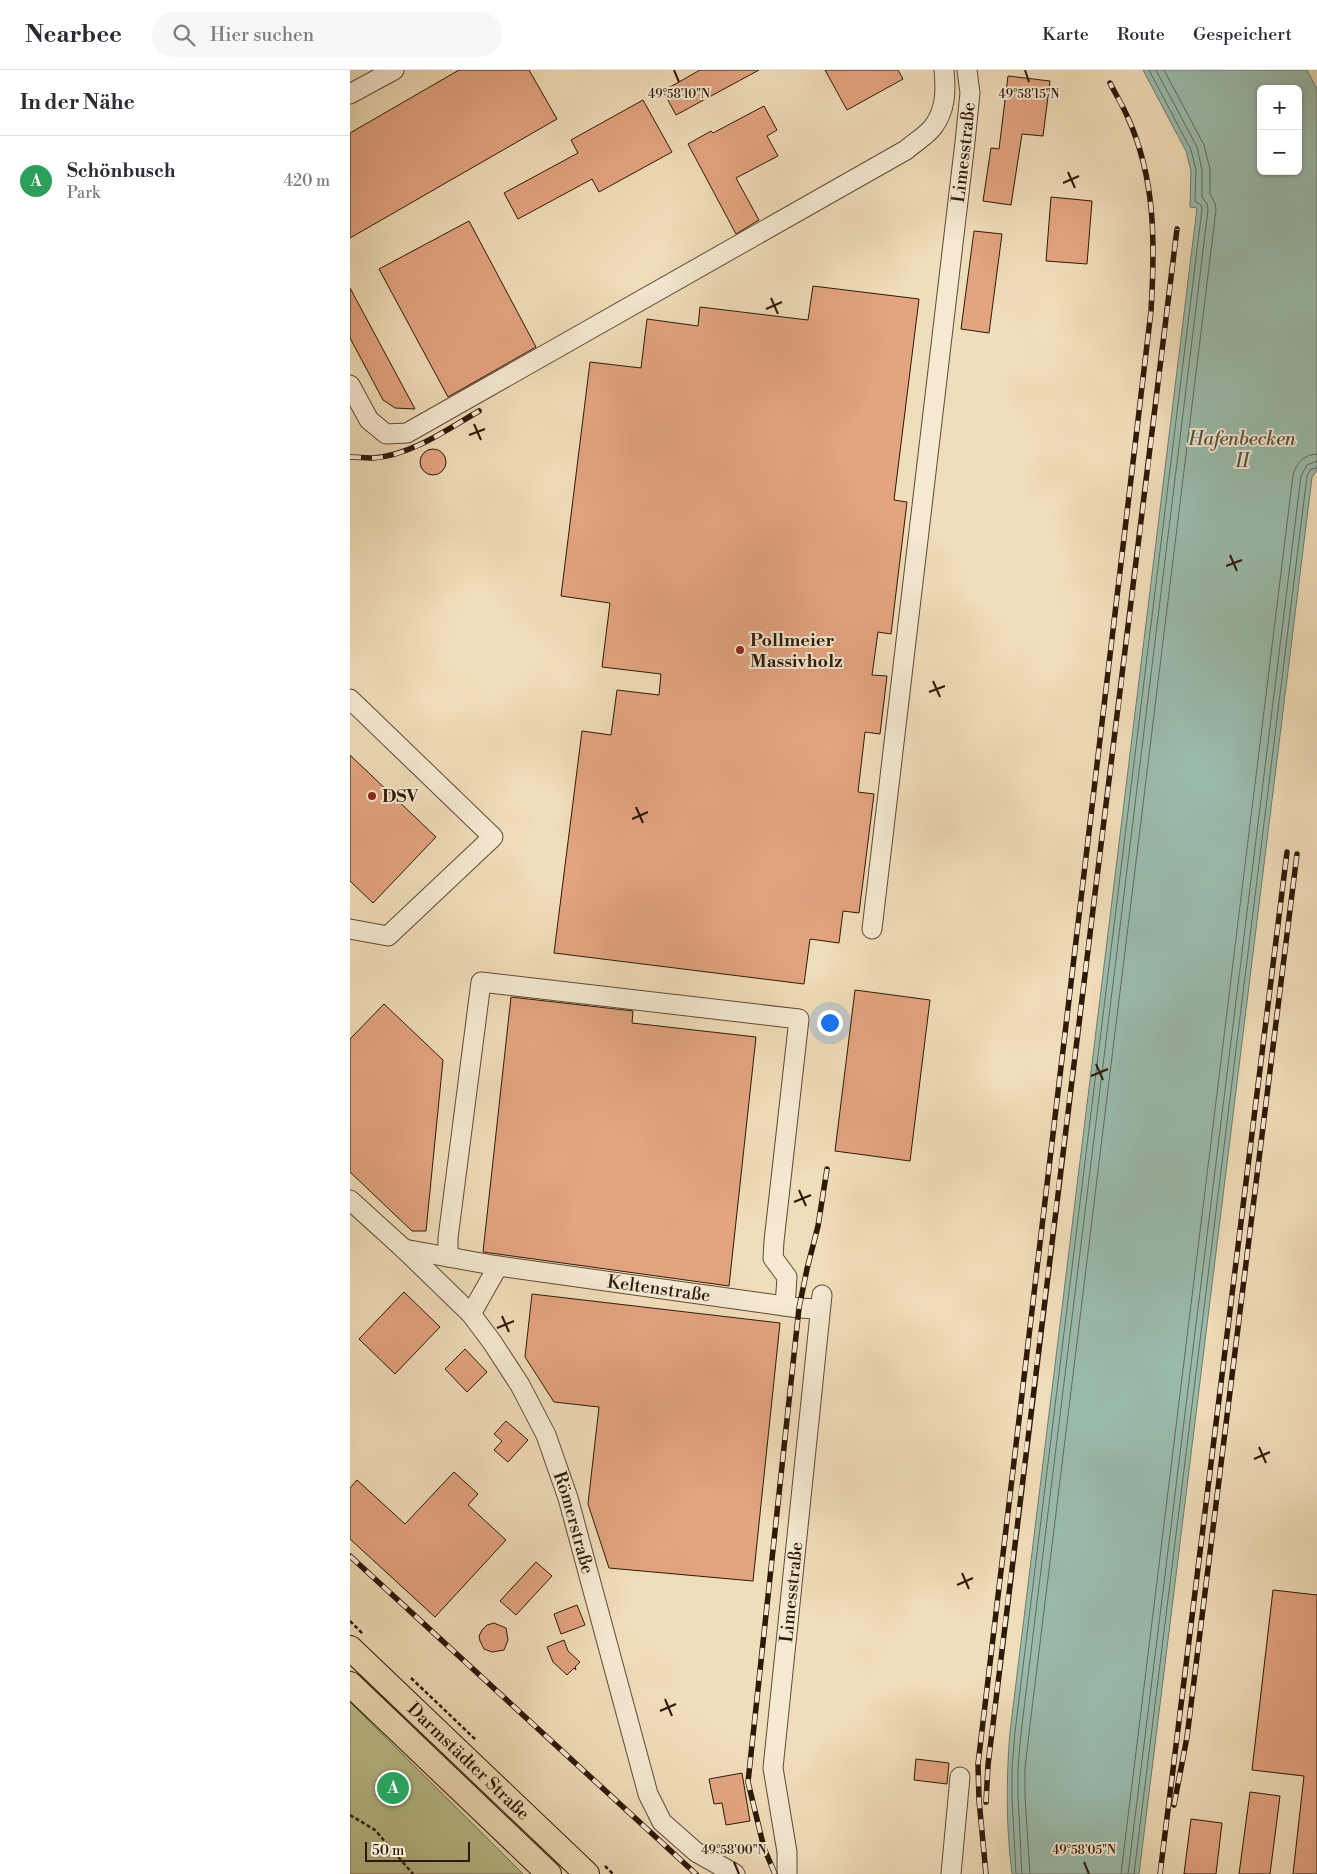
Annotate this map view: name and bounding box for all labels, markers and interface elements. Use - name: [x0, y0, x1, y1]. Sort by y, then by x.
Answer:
- search box: [152, 12, 502, 57]
- text: Nearbee: [25, 20, 122, 50]
- icon: search: [170, 21, 198, 49]
- text: Hier suchen: [210, 23, 314, 47]
- text: Karte: [1042, 23, 1089, 46]
- text: Route: [1117, 23, 1165, 46]
- text: Gespeichert: [1193, 23, 1292, 46]
- map controls: [1257, 85, 1302, 175]
- button: +: [1257, 85, 1302, 130]
- text: 49°58'10"N: [648, 87, 710, 102]
- text: 49°58'15"N: [999, 87, 1060, 102]
- text: In der Nähe: [20, 90, 135, 116]
- street label: Limesstraße: [946, 101, 981, 204]
- button: −: [1257, 130, 1302, 175]
- text: Schönbusch: [67, 159, 175, 183]
- text: A: [30, 171, 42, 191]
- text: 420 m: [283, 171, 330, 191]
- text: Park: [67, 183, 100, 203]
- water label: Hafenbecken II: [1187, 427, 1296, 473]
- place label: Pollmeier Massivholz: [750, 629, 843, 673]
- marker: Pollmeier Massivholz: [734, 644, 746, 656]
- place label: DSV: [382, 785, 419, 808]
- marker: DSV: [366, 790, 378, 802]
- your location: [817, 1010, 843, 1036]
- street label: Keltenstraße: [606, 1270, 712, 1307]
- street label: Römerstraße: [548, 1468, 599, 1576]
- street label: Limesstraße: [775, 1541, 808, 1644]
- street label: Darmstädter Straße: [403, 1697, 535, 1825]
- pin: A: [377, 1769, 409, 1807]
- scale bar: [365, 1839, 470, 1862]
- text: 50 m: [372, 1842, 404, 1860]
- text: 49°58'00"N: [701, 1843, 767, 1858]
- text: 49°58'05"N: [1052, 1843, 1116, 1858]

